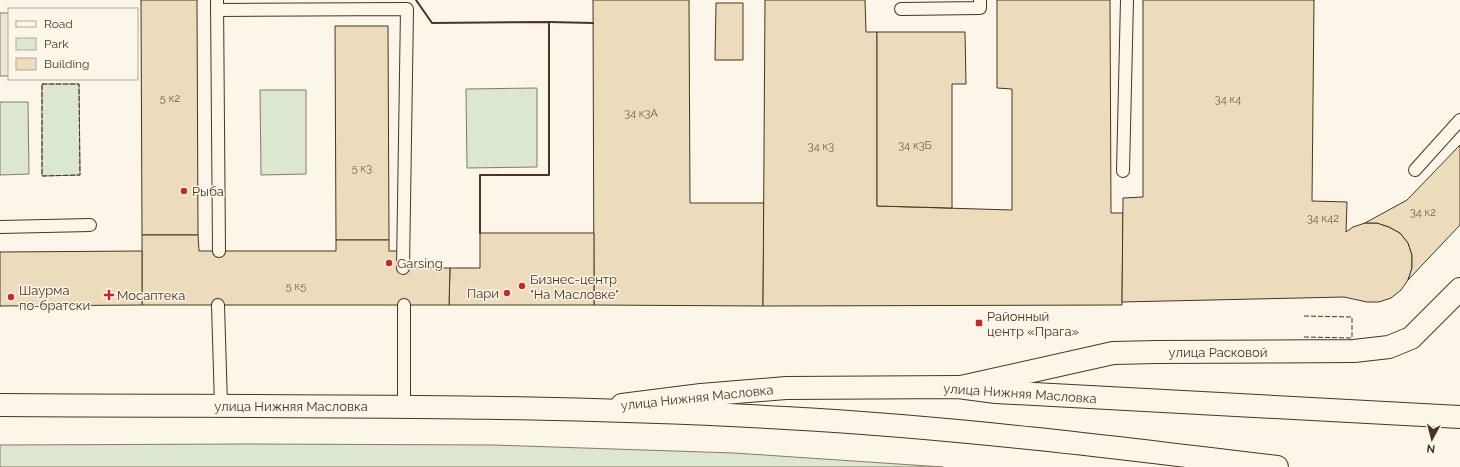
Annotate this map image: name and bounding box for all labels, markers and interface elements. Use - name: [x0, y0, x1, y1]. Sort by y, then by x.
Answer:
- legend: [8, 8, 138, 80]
- text: Road: [44, 17, 73, 31]
- text: Park: [44, 37, 69, 51]
- text: Building: [44, 57, 90, 71]
- house number: 5 к2: [160, 92, 180, 105]
- house number: 34 к4: [1215, 93, 1241, 106]
- house number: 34 к3А: [624, 107, 658, 120]
- house number: 34 к3Б: [898, 139, 932, 152]
- house number: 34 к3: [808, 140, 834, 153]
- house number: 5 к3: [352, 162, 372, 175]
- place label: Рыба: [192, 184, 224, 199]
- marker: Рыба: [179, 186, 189, 196]
- house number: 34 к2: [1410, 206, 1436, 219]
- house number: 34 к42: [1307, 212, 1339, 225]
- place label: Garsing: [397, 256, 443, 271]
- marker: Garsing: [384, 258, 394, 268]
- place label: Бизнес-центр "На Масловке": [530, 272, 619, 302]
- house number: 5 к5: [286, 280, 306, 293]
- marker: Бизнес-центр "На Масловке": [517, 281, 527, 291]
- place label: Шаурма по-братски: [19, 283, 90, 313]
- place label: Пари: [467, 286, 499, 301]
- place label: Мосаптека: [117, 288, 185, 303]
- marker: Пари: [502, 288, 512, 298]
- marker: Мосаптека: [104, 290, 114, 300]
- marker: Шаурма по-братски: [6, 292, 16, 302]
- place label: Районный центр «Прага»: [987, 309, 1079, 339]
- marker: Районный центр «Прага»: [974, 318, 984, 328]
- street label: улица Расковой: [1169, 345, 1267, 360]
- street label: улица Нижняя Масловка: [943, 381, 1097, 406]
- street label: улица Нижняя Масловка: [620, 382, 774, 413]
- street label: улица Нижняя Масловка: [214, 399, 368, 414]
- north arrow: [1412, 419, 1452, 459]
- text: N: [1426, 441, 1436, 455]

